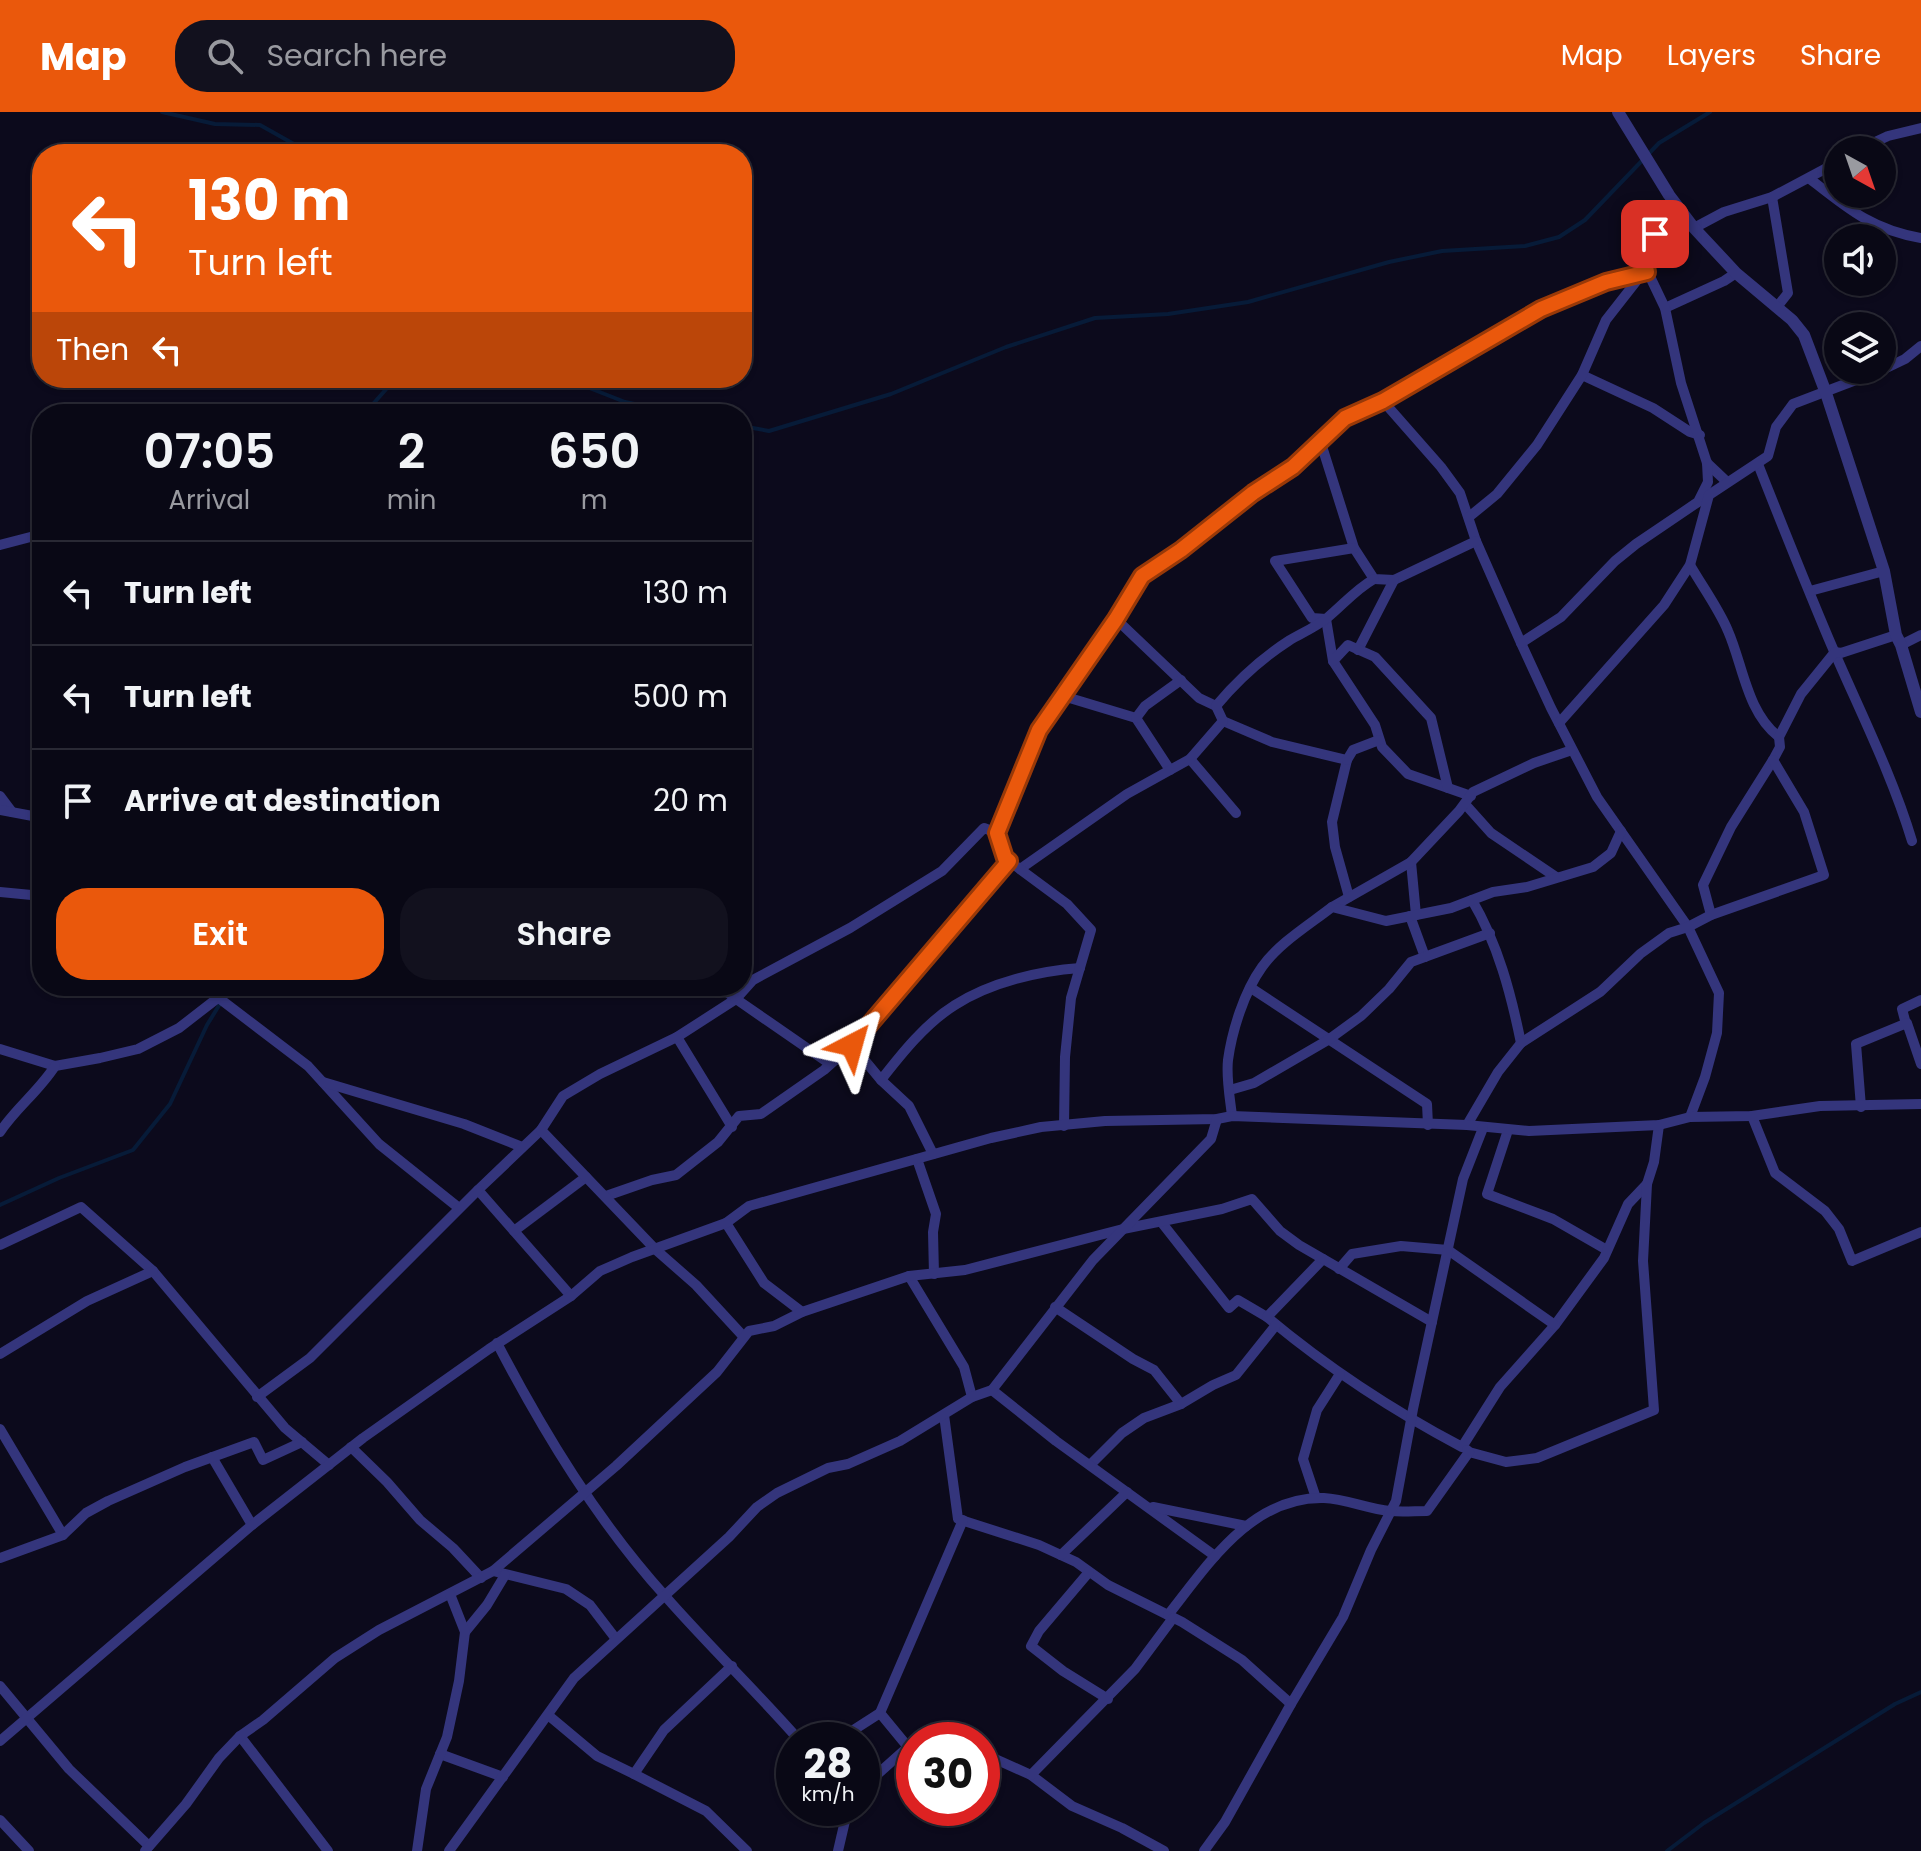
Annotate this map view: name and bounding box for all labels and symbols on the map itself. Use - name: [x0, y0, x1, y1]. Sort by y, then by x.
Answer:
- north arrow: [1824, 136, 1896, 208]
- pin: [1621, 200, 1689, 268]
- position arrow: [810, 1003, 894, 1087]
- speed limit sign: 30: [896, 1722, 1000, 1826]

